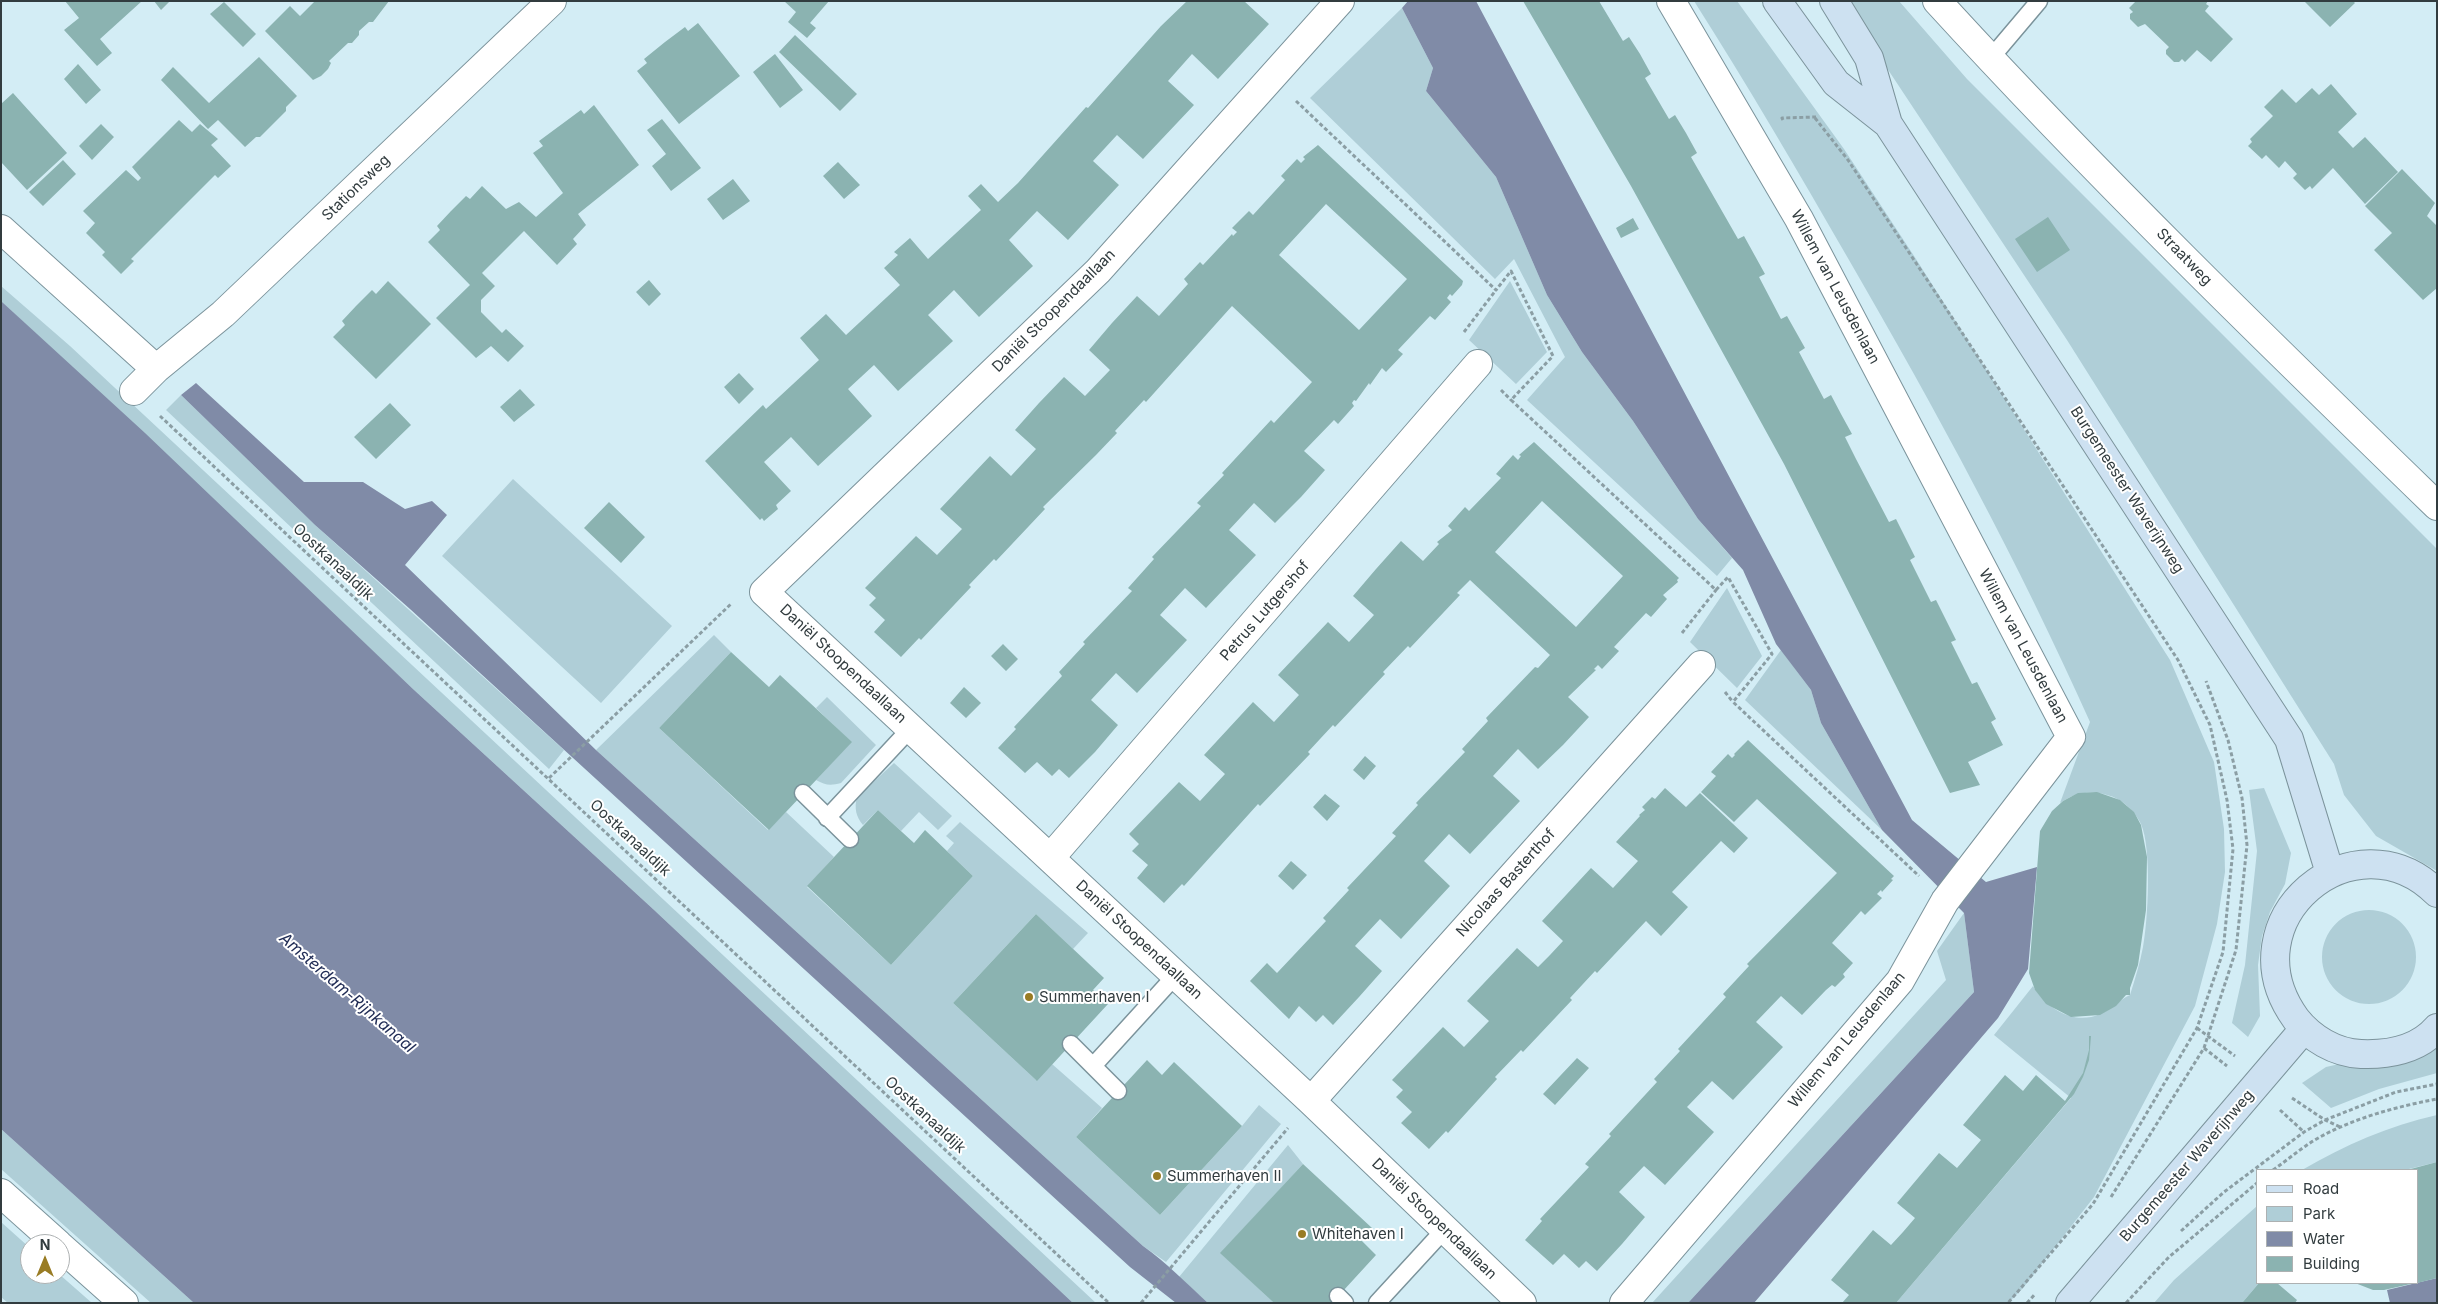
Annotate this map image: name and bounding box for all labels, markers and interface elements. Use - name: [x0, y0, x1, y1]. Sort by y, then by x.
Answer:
- street label: Stationsweg: [318, 151, 394, 225]
- street label: Willem van Leusdenlaan: [1787, 207, 1883, 367]
- street label: Straatweg: [2152, 225, 2216, 289]
- street label: Daniël Stoopendaallaan: [989, 246, 1119, 376]
- street label: Burgemeester Waverijnweg: [2066, 403, 2188, 577]
- street label: Oostkanaaldijk: [289, 520, 377, 604]
- street label: Petrus Lutgershof: [1217, 557, 1313, 665]
- street label: Willem van Leusdenlaan: [1975, 566, 2071, 726]
- street label: Daniël Stoopendaallaan: [776, 601, 910, 727]
- street label: Oostkanaaldijk: [586, 796, 674, 880]
- street label: Nicolaas Basterthof: [1453, 825, 1559, 941]
- street label: Daniël Stoopendaallaan: [1072, 877, 1206, 1003]
- water label: Amsterdam-Rijnkanaal: [275, 929, 419, 1057]
- street label: Willem van Leusdenlaan: [1785, 968, 1909, 1112]
- place label: Summerhaven I: [1039, 988, 1149, 1006]
- marker: Summerhaven I: [1023, 991, 1035, 1003]
- street label: Oostkanaaldijk: [881, 1073, 969, 1157]
- street label: Burgemeester Waverijnweg: [2116, 1087, 2258, 1245]
- street label: Daniël Stoopendaallaan: [1368, 1155, 1500, 1283]
- place label: Summerhaven II: [1167, 1167, 1281, 1185]
- legend: [2256, 1169, 2418, 1284]
- marker: Summerhaven II: [1151, 1170, 1163, 1182]
- text: Road: [2303, 1179, 2339, 1198]
- text: Park: [2303, 1204, 2335, 1223]
- place label: Whitehaven I: [1312, 1225, 1404, 1243]
- marker: Whitehaven I: [1296, 1228, 1308, 1240]
- text: Water: [2303, 1229, 2345, 1248]
- north arrow: [20, 1234, 70, 1284]
- text: N: [40, 1236, 50, 1253]
- text: Building: [2303, 1254, 2360, 1273]

